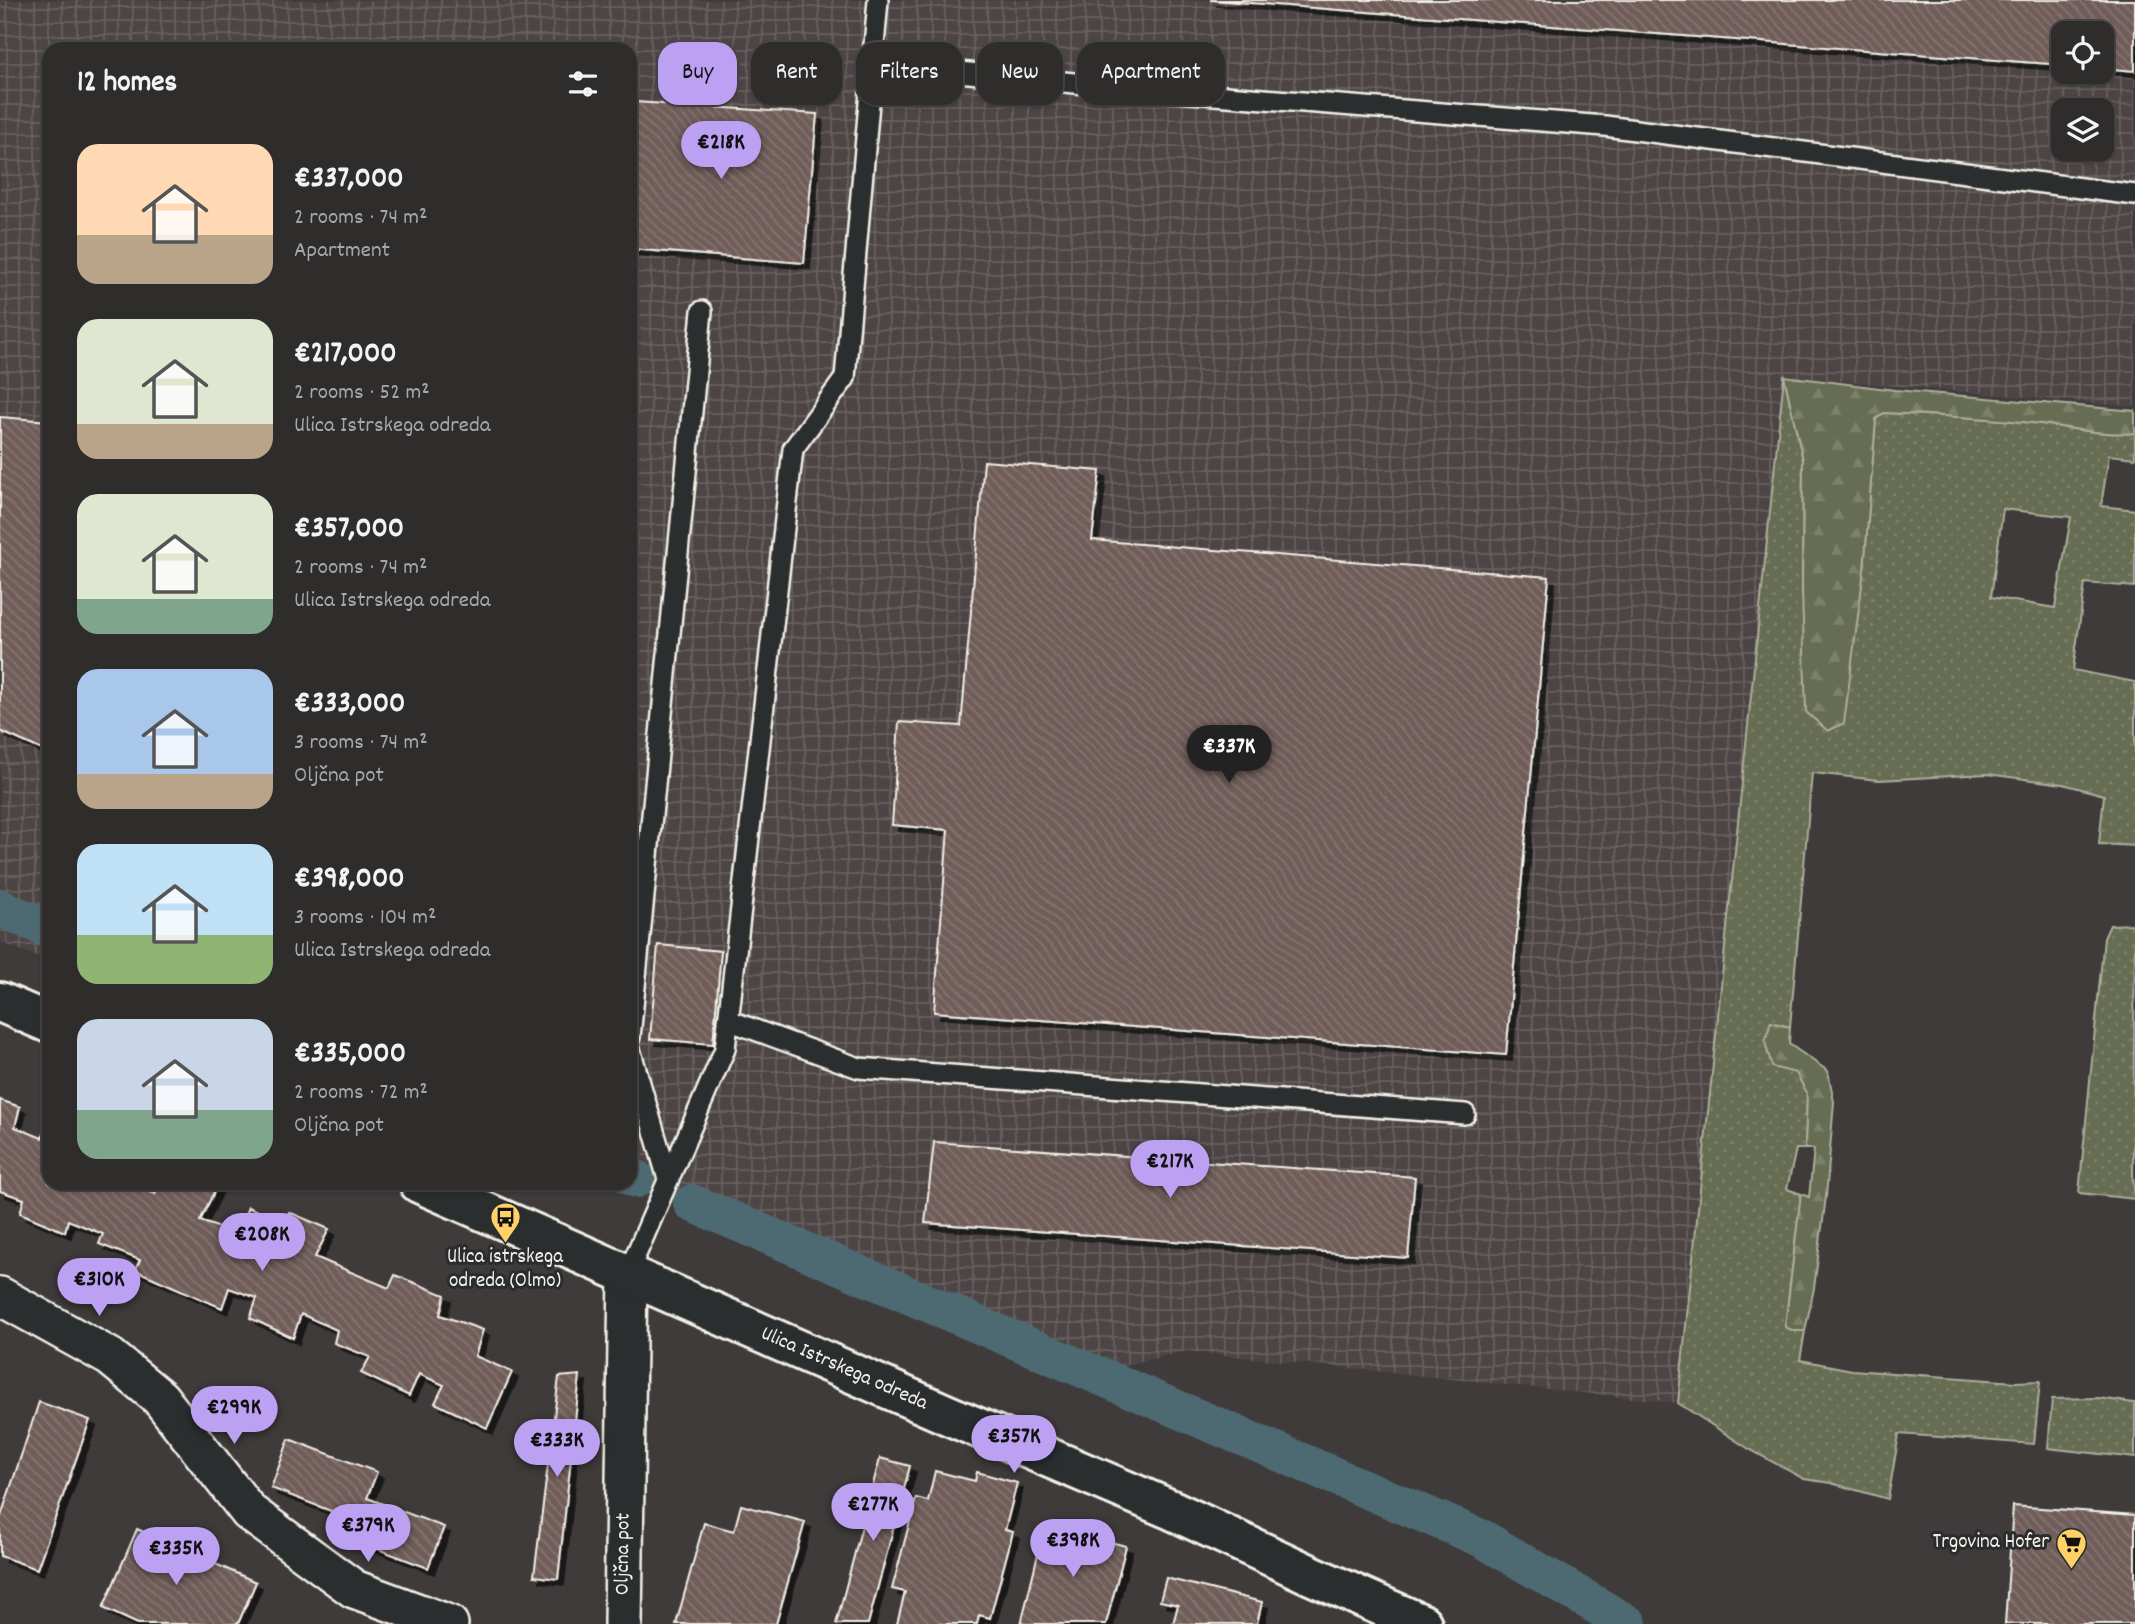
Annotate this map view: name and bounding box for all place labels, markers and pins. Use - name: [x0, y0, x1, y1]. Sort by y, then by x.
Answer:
- pin: €218K: [672, 122, 770, 181]
- pin: €337K: [1180, 726, 1278, 785]
- pin: €217K: [1121, 1140, 1219, 1200]
- bus stop icon: Ulica istrskega odreda (Olmo): [488, 1201, 522, 1245]
- pin: €208K: [213, 1214, 311, 1273]
- place label: Ulica istrskega odreda (Olmo): [447, 1243, 564, 1297]
- pin: €310K: [50, 1258, 148, 1318]
- pin: €299K: [185, 1386, 283, 1446]
- pin: €357K: [965, 1416, 1063, 1475]
- pin: €333K: [508, 1420, 606, 1479]
- pin: €277K: [824, 1484, 922, 1543]
- pin: €379K: [319, 1504, 417, 1564]
- pin: €398K: [1024, 1520, 1122, 1579]
- supermarket icon: Trgovina Hofer: [2055, 1526, 2089, 1570]
- pin: €335K: [127, 1528, 225, 1587]
- place label: Trgovina Hofer: [1933, 1528, 2049, 1558]

